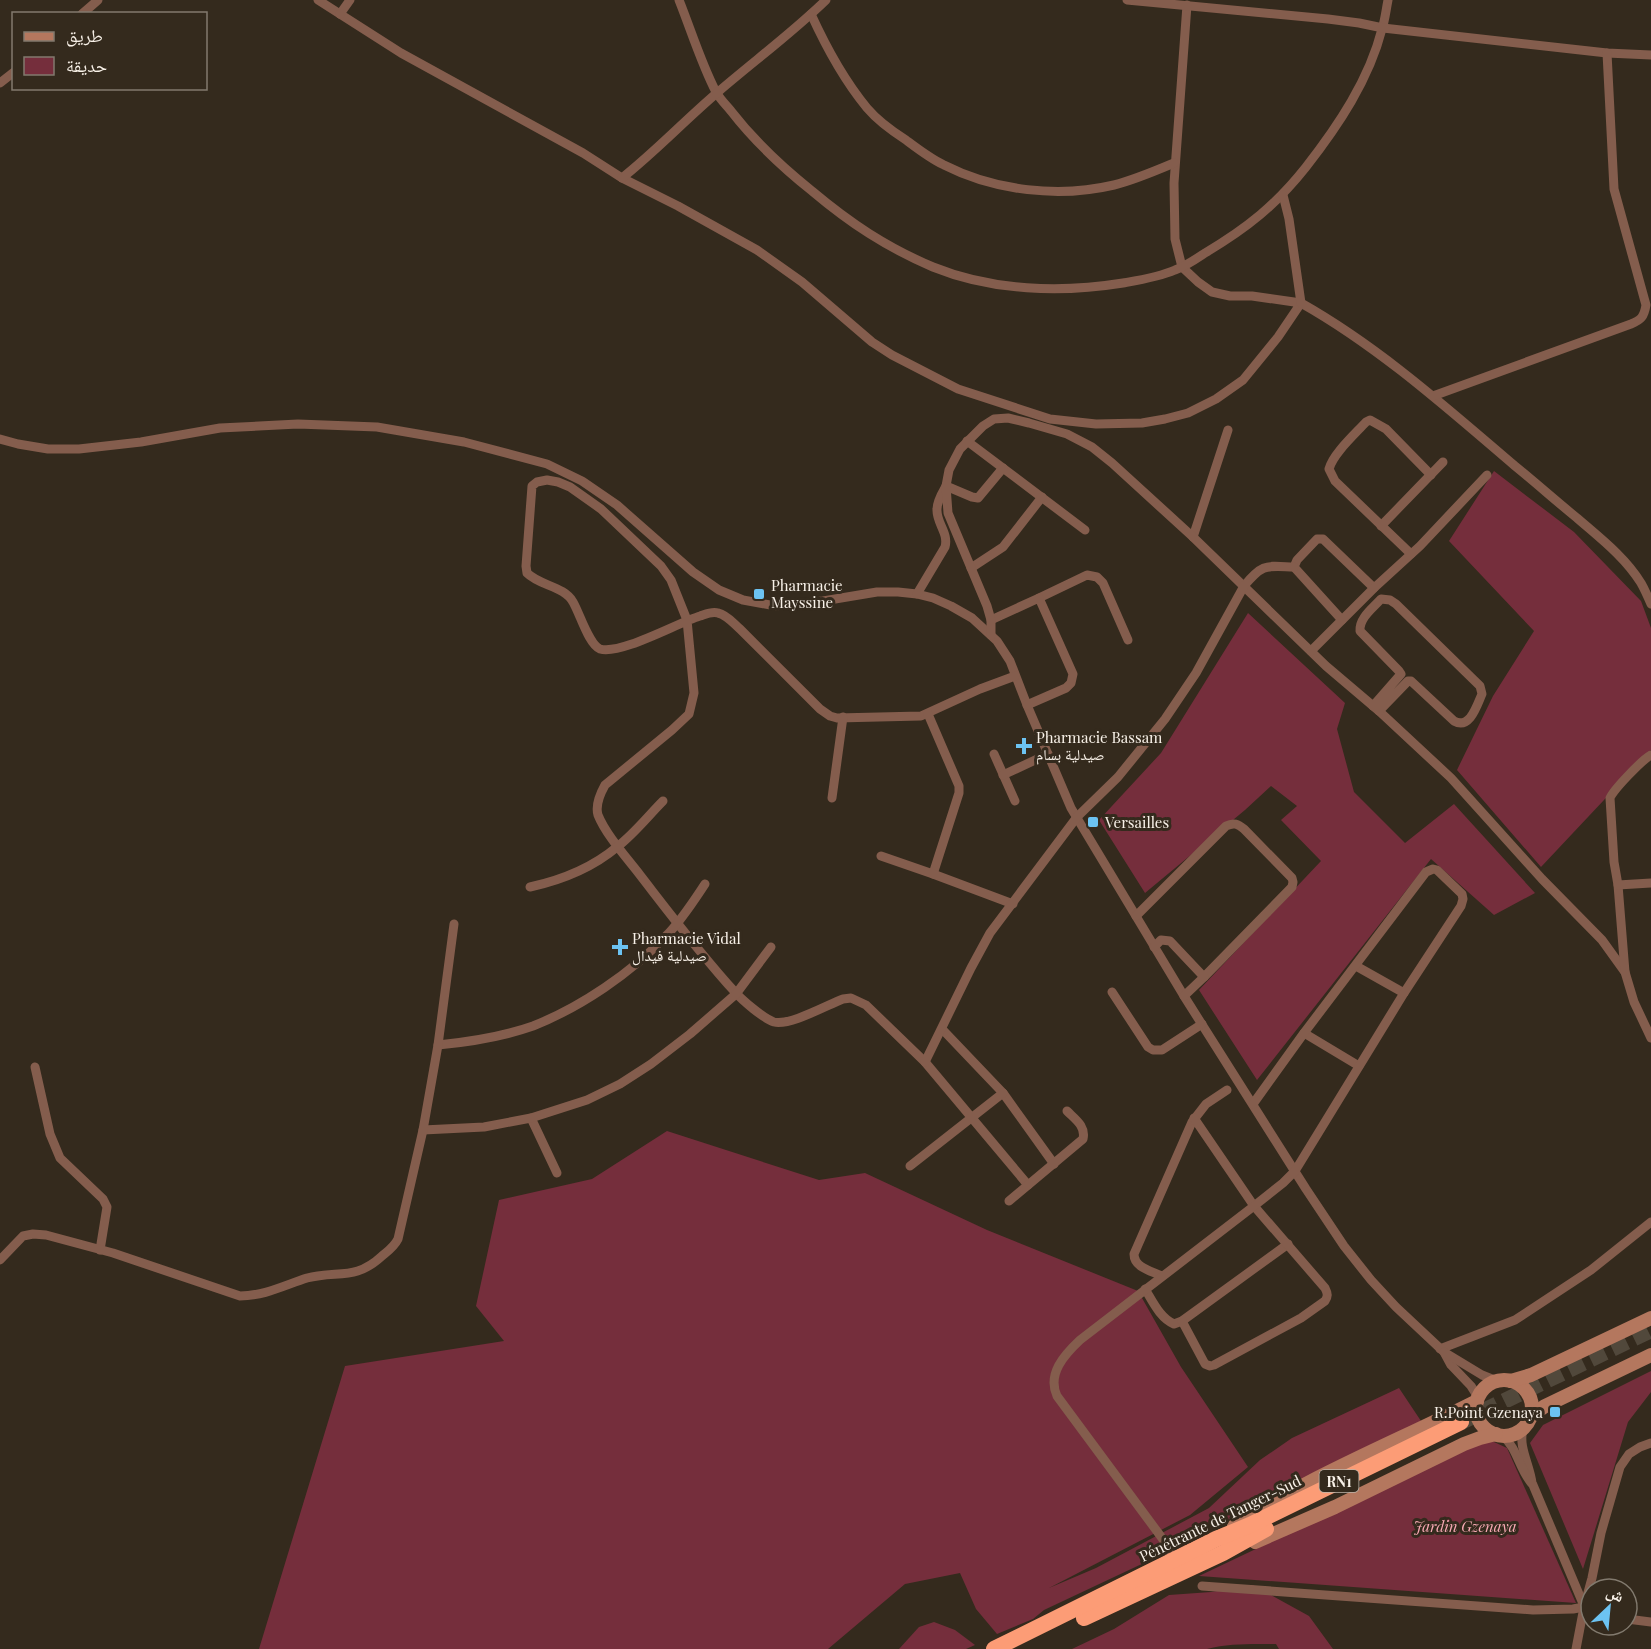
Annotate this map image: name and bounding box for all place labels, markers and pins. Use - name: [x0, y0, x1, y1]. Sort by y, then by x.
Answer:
- place label: Pharmacie Mayssine: [771, 575, 843, 612]
- marker: Pharmacie Mayssine: [752, 587, 766, 601]
- place label: Pharmacie Bassam صيدلية بسام: [1036, 727, 1163, 765]
- marker: Pharmacie Bassam صيدلية بسام: [1017, 739, 1031, 753]
- place label: Versailles: [1104, 812, 1169, 832]
- marker: Versailles: [1086, 815, 1100, 829]
- place label: Pharmacie Vidal صيدلية فيدال: [632, 928, 741, 966]
- marker: Pharmacie Vidal صيدلية فيدال: [613, 940, 627, 954]
- place label: R.Point Gzenaya: [1434, 1402, 1544, 1422]
- marker: R.Point Gzenaya: [1548, 1405, 1562, 1419]

